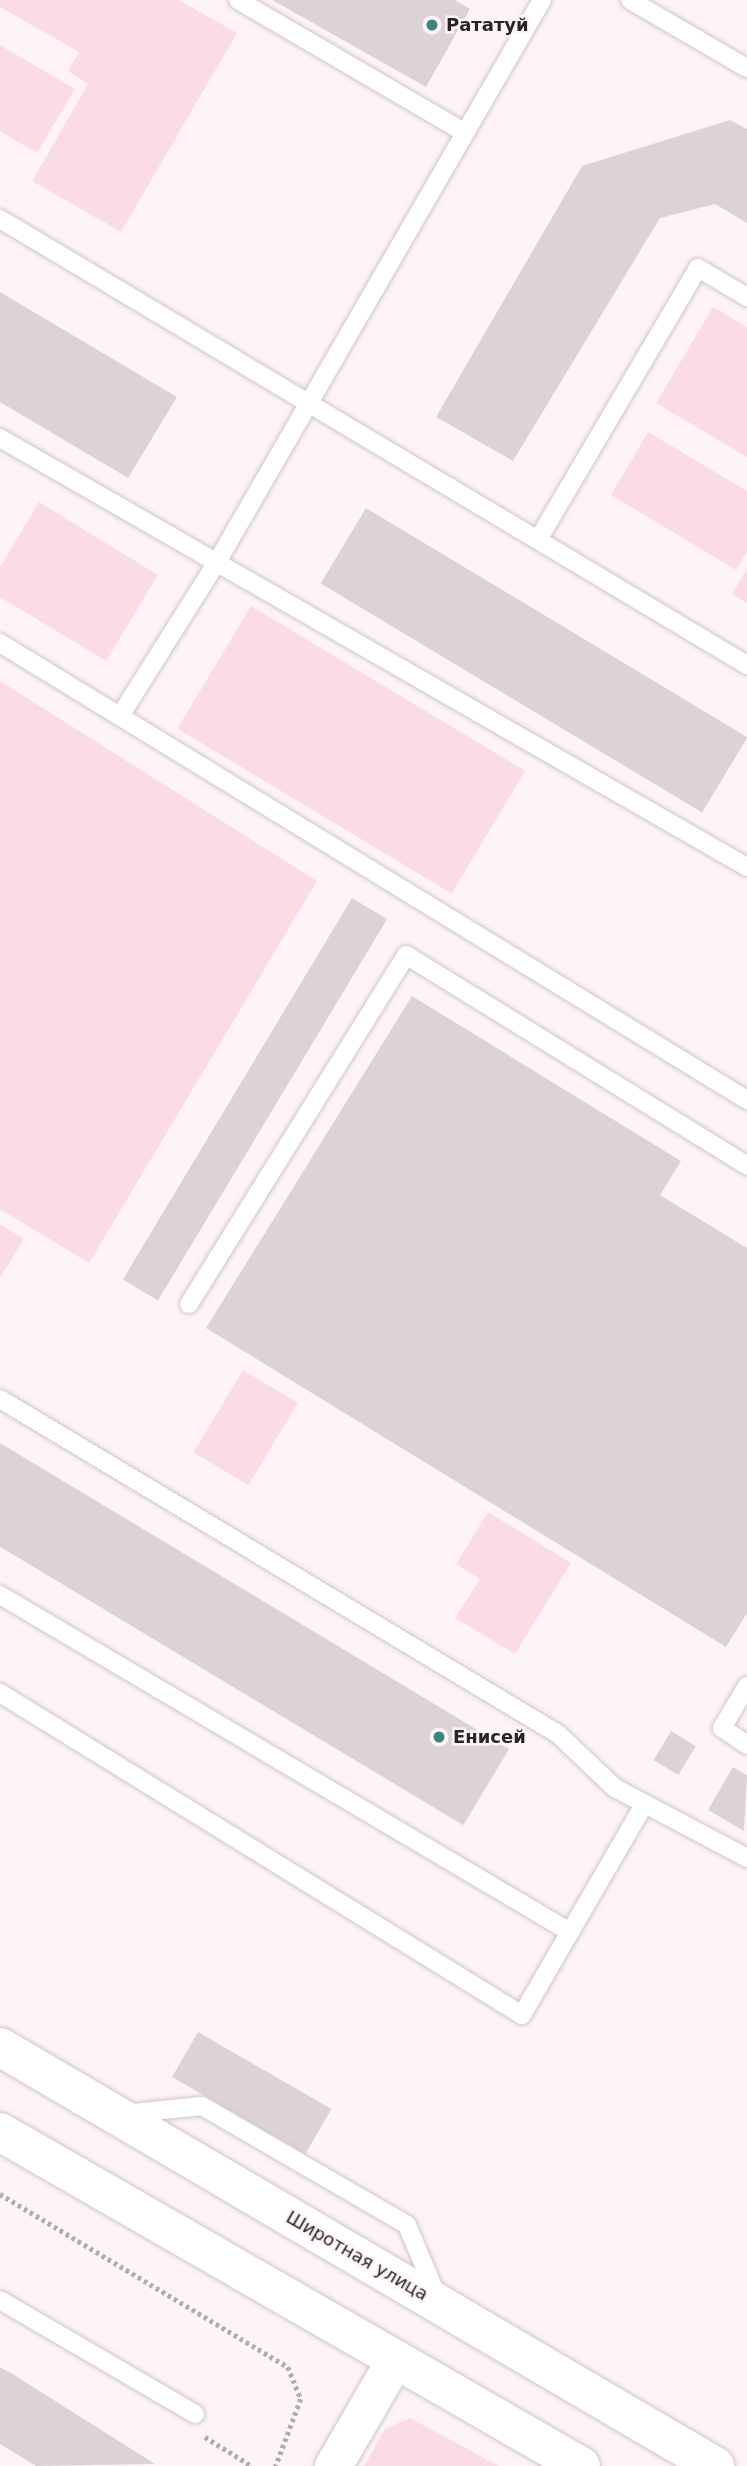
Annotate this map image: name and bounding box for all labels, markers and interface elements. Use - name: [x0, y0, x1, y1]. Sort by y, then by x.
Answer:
- place label: Рататуй: [446, 14, 529, 36]
- marker: Рататуй: [424, 17, 440, 33]
- place label: Енисей: [453, 1726, 526, 1748]
- marker: Енисей: [431, 1729, 447, 1745]
- street label: Широтная улица: [282, 2207, 432, 2305]

